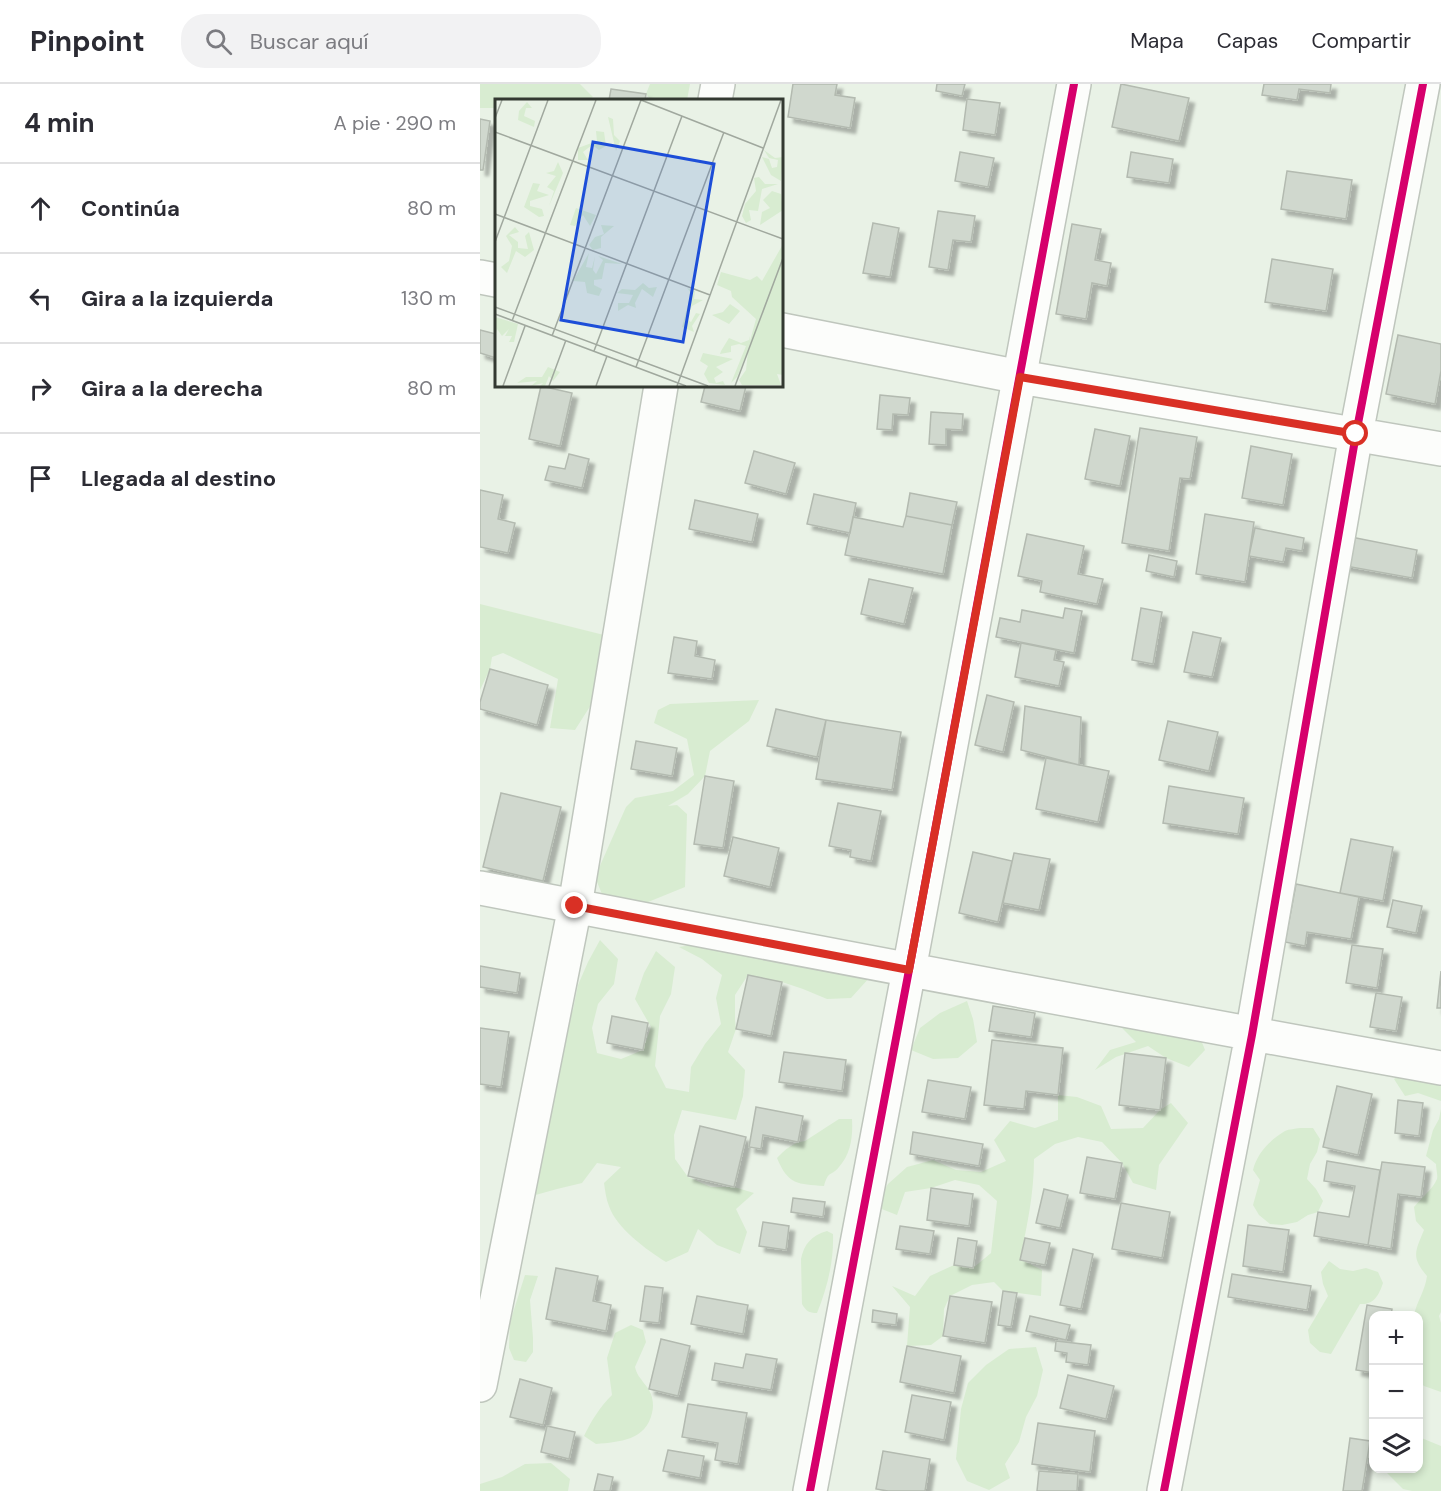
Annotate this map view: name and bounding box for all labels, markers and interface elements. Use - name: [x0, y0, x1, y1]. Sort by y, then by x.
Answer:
- search box: [181, 14, 601, 68]
- text: Pinpoint: [30, 23, 145, 60]
- icon: search: [202, 25, 235, 58]
- text: Buscar aquí: [250, 27, 368, 56]
- text: Mapa: [1130, 27, 1184, 55]
- text: Capas: [1217, 27, 1278, 55]
- text: Compartir: [1311, 27, 1411, 55]
- inset map: [495, 99, 783, 387]
- text: 4 min: [24, 106, 95, 140]
- text: A pie · 290 m: [333, 110, 456, 136]
- icon: ahead: [24, 192, 57, 225]
- text: Continúa: [81, 194, 180, 223]
- text: 80 m: [407, 195, 456, 221]
- icon: left: [24, 282, 57, 315]
- text: Gira a la izquierda: [81, 284, 273, 313]
- text: 130 m: [401, 285, 456, 311]
- icon: right: [24, 372, 57, 405]
- text: Gira a la derecha: [81, 374, 263, 403]
- text: 80 m: [407, 375, 456, 401]
- route start: [1342, 420, 1368, 446]
- icon: arrive: [24, 462, 57, 495]
- text: Llegada al destino: [81, 464, 276, 493]
- route end: [561, 892, 587, 918]
- map controls: [1369, 1311, 1423, 1473]
- button: +: [1369, 1311, 1423, 1365]
- button: −: [1369, 1365, 1423, 1419]
- button: layers: [1369, 1419, 1423, 1473]

